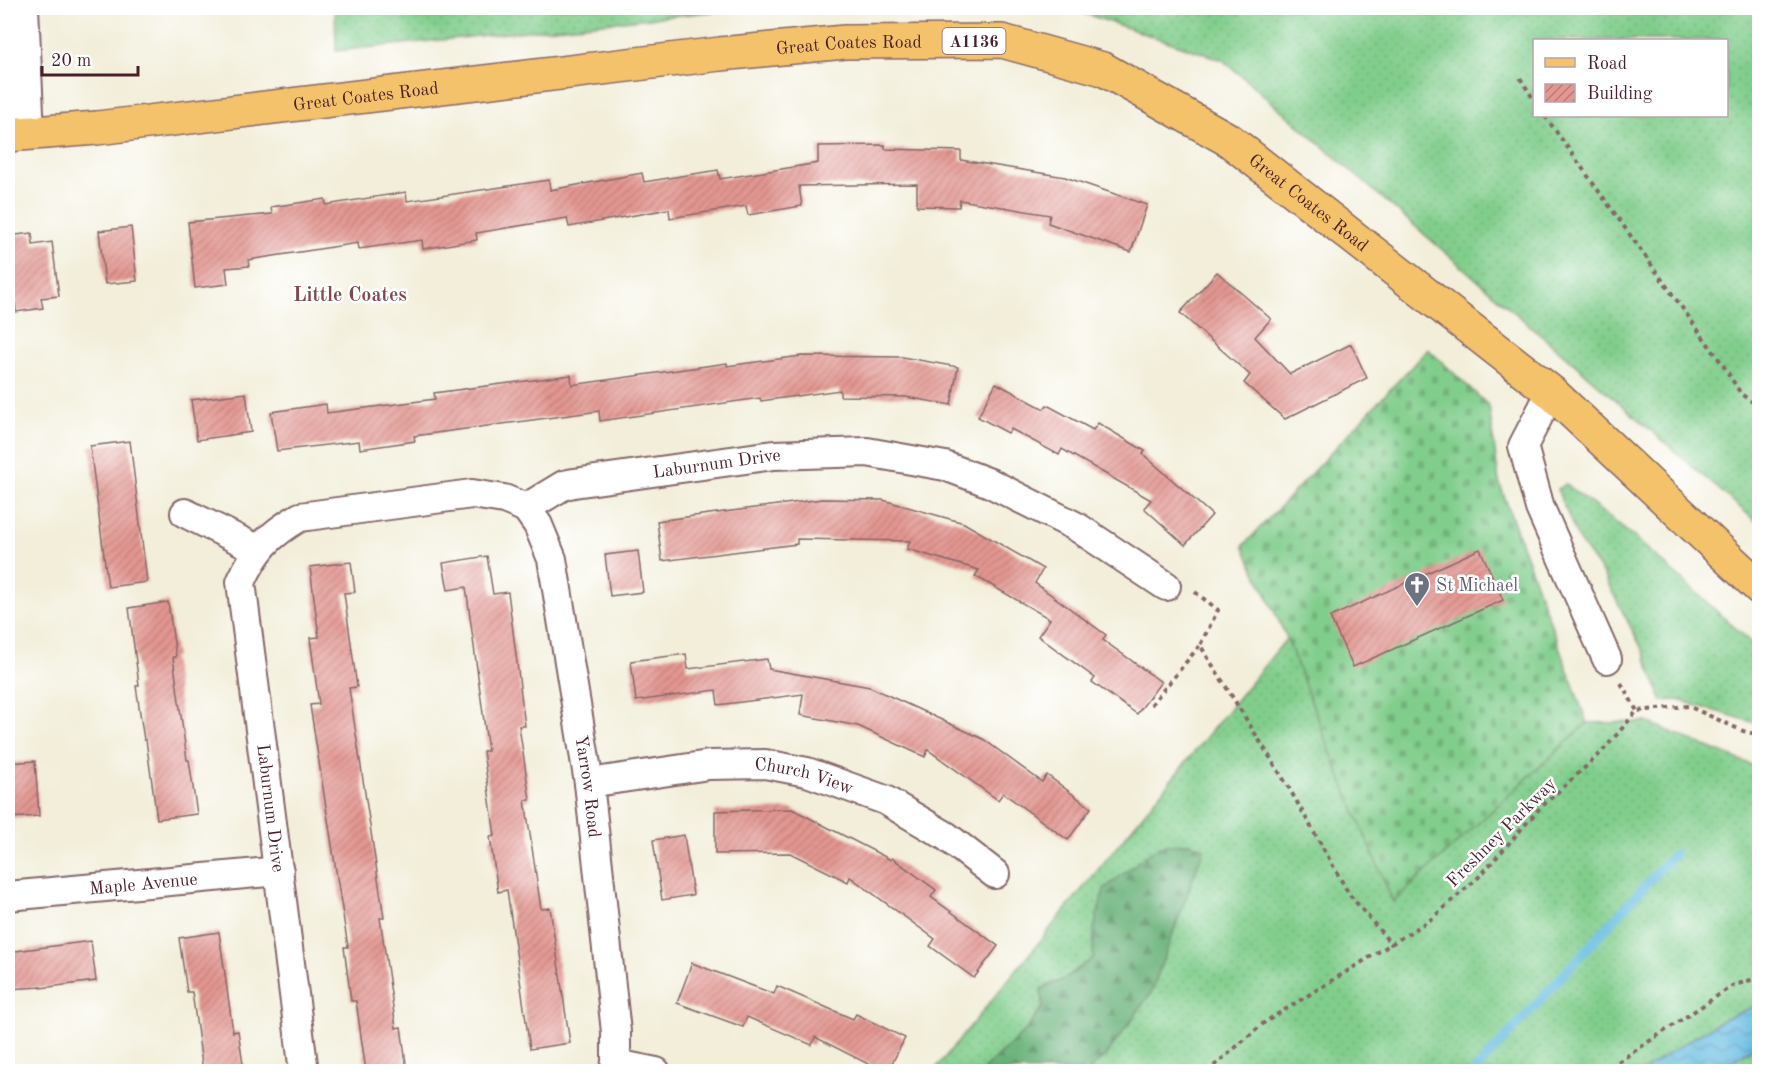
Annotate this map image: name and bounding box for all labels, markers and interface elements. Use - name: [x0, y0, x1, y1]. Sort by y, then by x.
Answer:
- road number: A1136: [942, 28, 1006, 54]
- street label: Great Coates Road: [775, 34, 922, 59]
- scale bar: [42, 39, 138, 77]
- legend: [1533, 39, 1728, 117]
- text: 20 m: [51, 52, 91, 70]
- text: Road: [1587, 55, 1627, 73]
- street label: Great Coates Road: [292, 79, 440, 115]
- text: Building: [1587, 85, 1653, 103]
- street label: Great Coates Road: [1245, 151, 1371, 255]
- district label: Little Coates: [293, 286, 407, 306]
- street label: Laburnum Drive: [652, 447, 781, 482]
- church icon: St Michael: [1402, 570, 1432, 608]
- place label: St Michael: [1436, 577, 1518, 595]
- street label: Yarrow Road: [571, 734, 603, 839]
- street label: Laburnum Drive: [253, 743, 287, 873]
- street label: Church View: [755, 756, 856, 798]
- street label: Freshney Parkway: [1443, 774, 1560, 891]
- street label: Maple Avenue: [89, 871, 198, 898]

